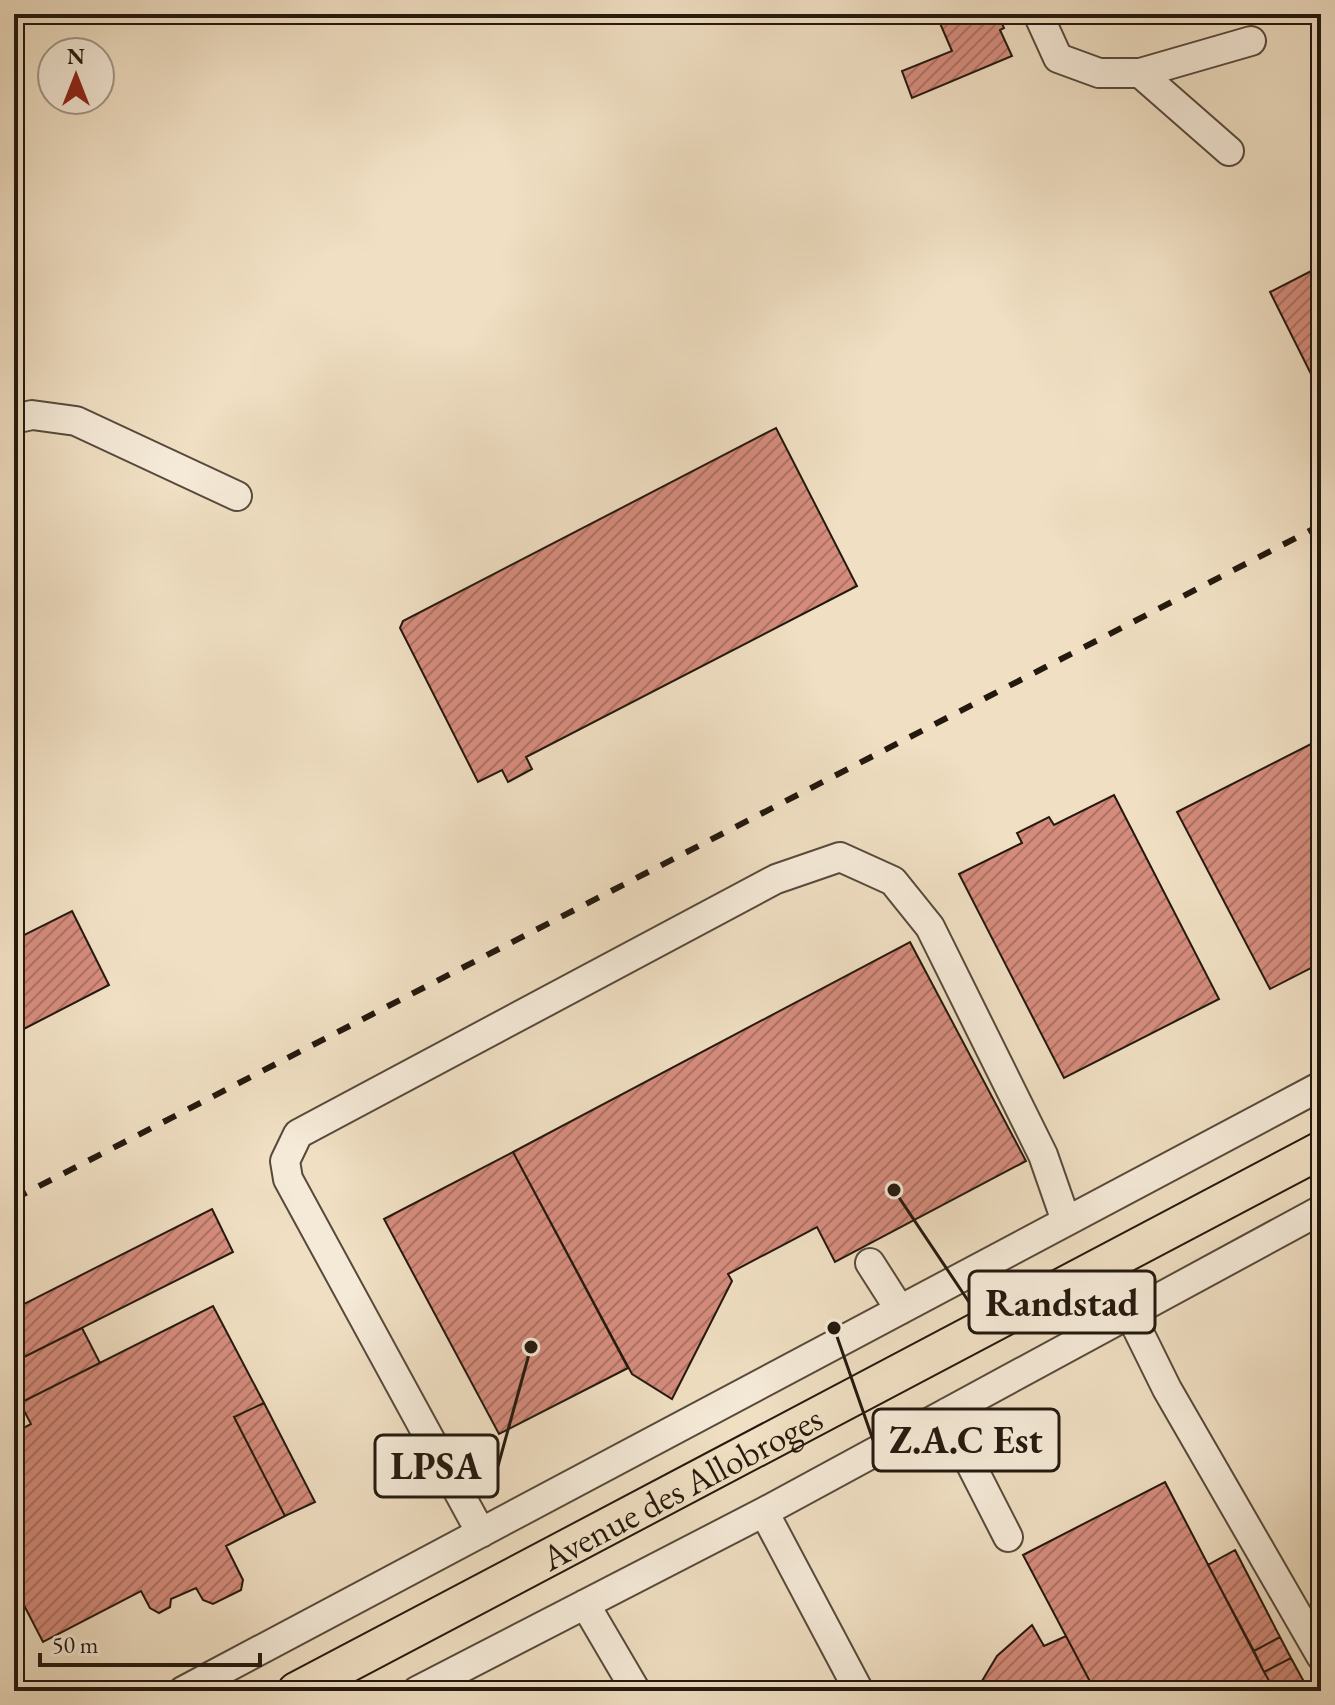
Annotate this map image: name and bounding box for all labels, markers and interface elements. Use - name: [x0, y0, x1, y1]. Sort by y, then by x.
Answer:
- north arrow: [36, 36, 116, 116]
- text: N: [67, 42, 85, 71]
- callout: Randstad: [969, 1271, 1155, 1333]
- text: Randstad: [985, 1278, 1139, 1327]
- street label: Avenue des Allobroges: [532, 1394, 831, 1582]
- callout: Z.A.C Est: [873, 1409, 1059, 1471]
- text: Z.A.C Est: [889, 1415, 1043, 1464]
- callout: LPSA: [375, 1435, 498, 1497]
- text: LPSA: [390, 1441, 482, 1490]
- scale bar: [40, 1617, 260, 1667]
- text: 50 m: [52, 1629, 99, 1660]

